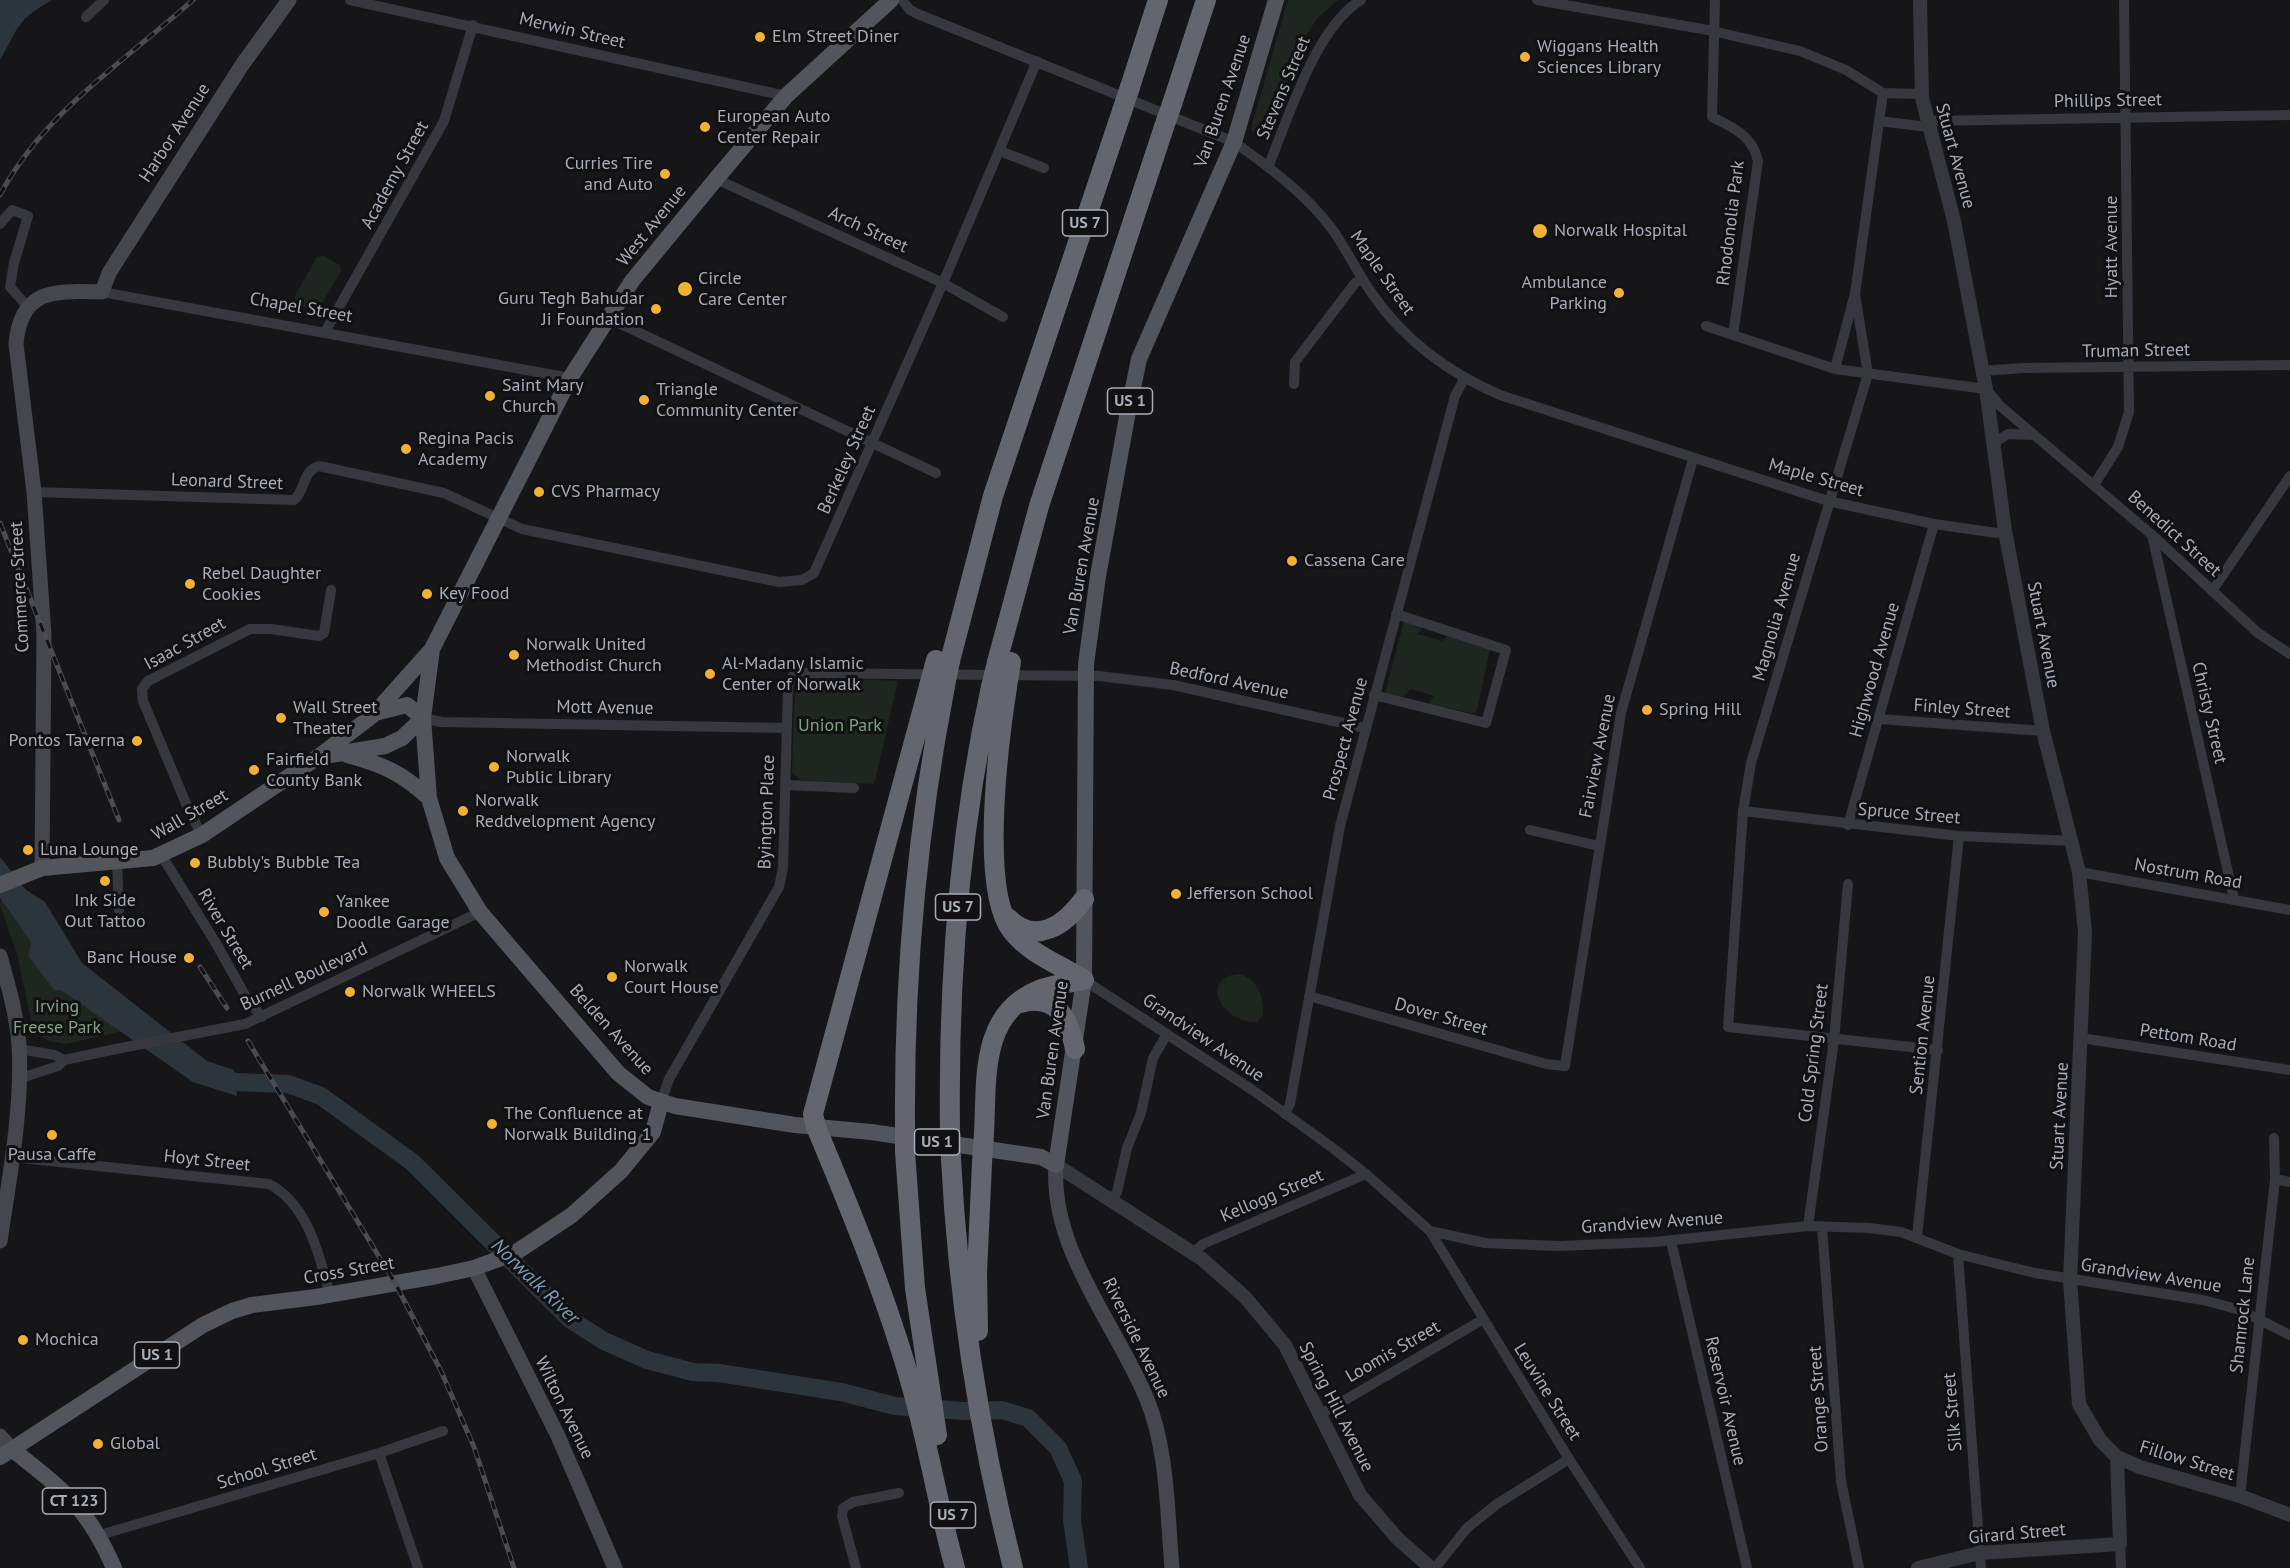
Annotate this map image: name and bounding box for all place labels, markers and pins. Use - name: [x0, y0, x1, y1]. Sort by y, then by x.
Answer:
- place label: Elm Street Diner: [772, 26, 899, 48]
- marker: Elm Street Diner: [753, 30, 767, 44]
- place label: Wiggans Health Sciences Library: [1537, 36, 1661, 78]
- marker: Wiggans Health Sciences Library: [1518, 50, 1532, 64]
- place label: European Auto Center Repair: [717, 106, 830, 148]
- marker: European Auto Center Repair: [698, 120, 712, 134]
- place label: Curries Tire and Auto: [565, 153, 653, 195]
- marker: Curries Tire and Auto: [658, 167, 672, 181]
- place label: Norwalk Hospital: [1554, 220, 1687, 242]
- marker: Norwalk Hospital: [1531, 222, 1549, 240]
- place label: Circle Care Center: [698, 268, 787, 310]
- place label: Ambulance Parking: [1522, 272, 1607, 314]
- marker: Circle Care Center: [676, 280, 694, 298]
- marker: Ambulance Parking: [1612, 286, 1626, 300]
- place label: Guru Tegh Bahudar Ji Foundation: [498, 288, 644, 330]
- marker: Guru Tegh Bahudar Ji Foundation: [649, 302, 663, 316]
- place label: Saint Mary Church: [502, 375, 584, 418]
- place label: Triangle Community Center: [656, 379, 798, 422]
- marker: Saint Mary Church: [483, 389, 497, 403]
- marker: Triangle Community Center: [637, 393, 651, 407]
- place label: Regina Pacis Academy: [418, 428, 514, 470]
- marker: Regina Pacis Academy: [399, 442, 413, 456]
- place label: CVS Pharmacy: [551, 481, 660, 503]
- marker: CVS Pharmacy: [532, 485, 546, 499]
- place label: Cassena Care: [1304, 550, 1405, 572]
- marker: Cassena Care: [1285, 554, 1299, 568]
- place label: Rebel Daughter Cookies: [202, 563, 321, 606]
- marker: Rebel Daughter Cookies: [183, 577, 197, 591]
- place label: Key Food: [439, 583, 509, 605]
- marker: Key Food: [420, 587, 434, 601]
- place label: Norwalk United Methodist Church: [526, 634, 662, 676]
- marker: Norwalk United Methodist Church: [507, 648, 521, 662]
- place label: Al-Madany Islamic Center of Norwalk: [722, 653, 864, 696]
- marker: Al-Madany Islamic Center of Norwalk: [703, 667, 717, 681]
- place label: Wall Street Theater: [293, 697, 377, 740]
- place label: Spring Hill: [1659, 699, 1741, 721]
- marker: Spring Hill: [1640, 703, 1654, 717]
- marker: Wall Street Theater: [274, 711, 288, 725]
- place label: Pontos Taverna: [9, 730, 125, 752]
- marker: Pontos Taverna: [130, 734, 144, 748]
- place label: Norwalk Public Library: [506, 746, 611, 789]
- place label: Fairfield County Bank: [266, 749, 362, 792]
- marker: Norwalk Public Library: [487, 760, 501, 774]
- marker: Fairfield County Bank: [247, 763, 261, 777]
- place label: Norwalk Reddvelopment Agency: [475, 790, 655, 832]
- marker: Norwalk Reddvelopment Agency: [456, 804, 470, 818]
- place label: Luna Lounge: [40, 839, 138, 861]
- marker: Luna Lounge: [21, 843, 35, 857]
- place label: Bubbly's Bubble Tea: [207, 852, 360, 874]
- marker: Bubbly's Bubble Tea: [188, 856, 202, 870]
- marker: Ink Side Out Tattoo: [98, 874, 112, 888]
- place label: Jefferson School: [1188, 883, 1313, 905]
- marker: Jefferson School: [1169, 887, 1183, 901]
- place label: Ink Side Out Tattoo: [64, 890, 146, 932]
- place label: Yankee Doodle Garage: [336, 891, 450, 934]
- marker: Yankee Doodle Garage: [317, 905, 331, 919]
- place label: Banc House: [87, 947, 177, 969]
- marker: Banc House: [182, 951, 196, 965]
- place label: Norwalk Court House: [624, 956, 719, 998]
- marker: Norwalk Court House: [605, 970, 619, 984]
- place label: Norwalk WHEELS: [362, 981, 496, 1003]
- marker: Norwalk WHEELS: [343, 985, 357, 999]
- place label: The Confluence at Norwalk Building 1: [504, 1103, 652, 1146]
- marker: The Confluence at Norwalk Building 1: [485, 1117, 499, 1131]
- marker: Pausa Caffe: [45, 1128, 59, 1142]
- place label: Pausa Caffe: [8, 1144, 96, 1166]
- place label: Mochica: [35, 1329, 99, 1351]
- marker: Mochica: [16, 1333, 30, 1347]
- place label: Global: [110, 1433, 160, 1455]
- marker: Global: [91, 1437, 105, 1451]

